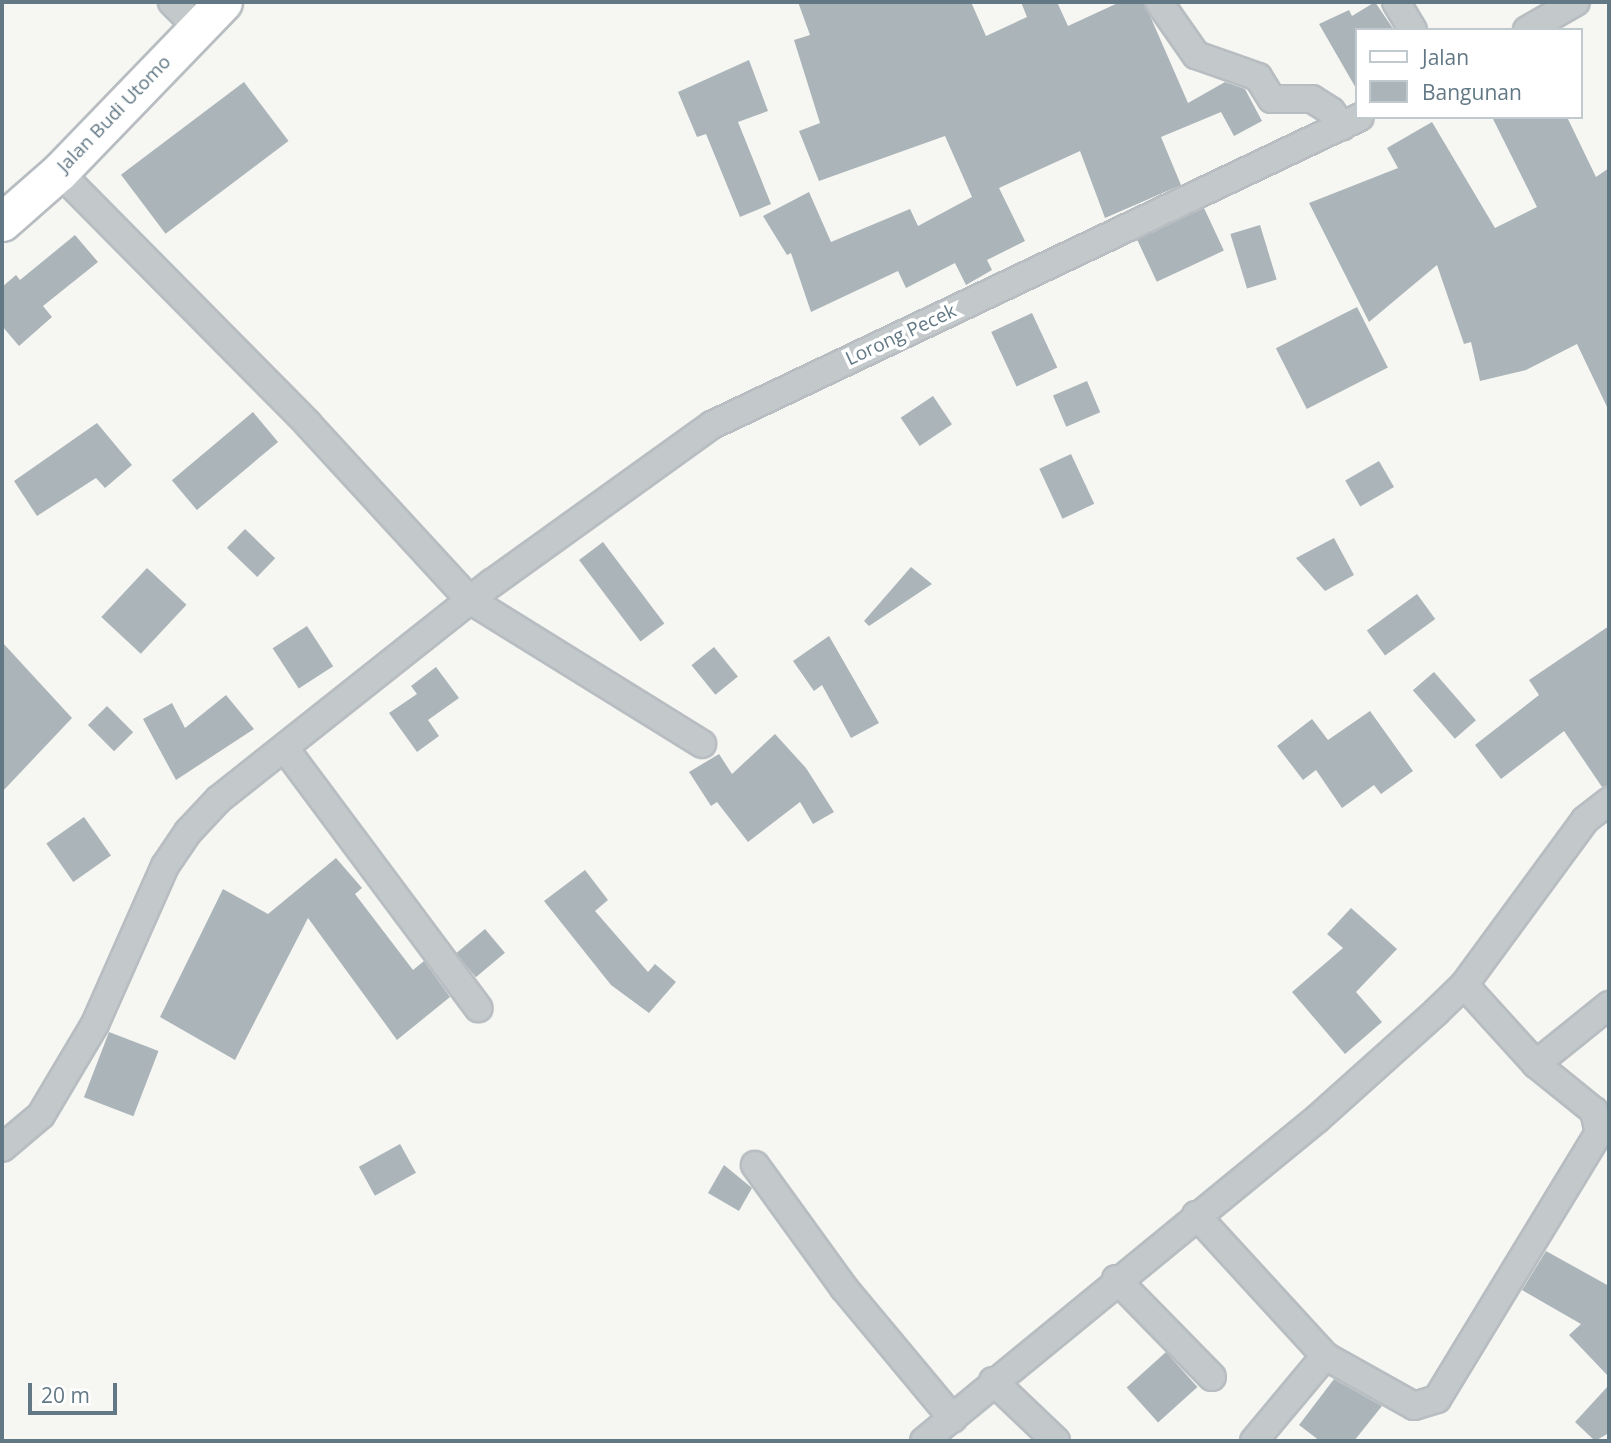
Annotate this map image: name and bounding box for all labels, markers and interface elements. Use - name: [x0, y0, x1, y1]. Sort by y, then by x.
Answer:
- legend: [1356, 28, 1583, 119]
- text: Jalan: [1422, 43, 1469, 71]
- street label: Jalan Budi Utomo: [52, 51, 176, 177]
- text: Bangunan: [1422, 78, 1522, 106]
- street label: Lorong Pecek: [842, 299, 960, 371]
- scale bar: [32, 1370, 121, 1414]
- text: 20 m: [41, 1381, 90, 1409]

